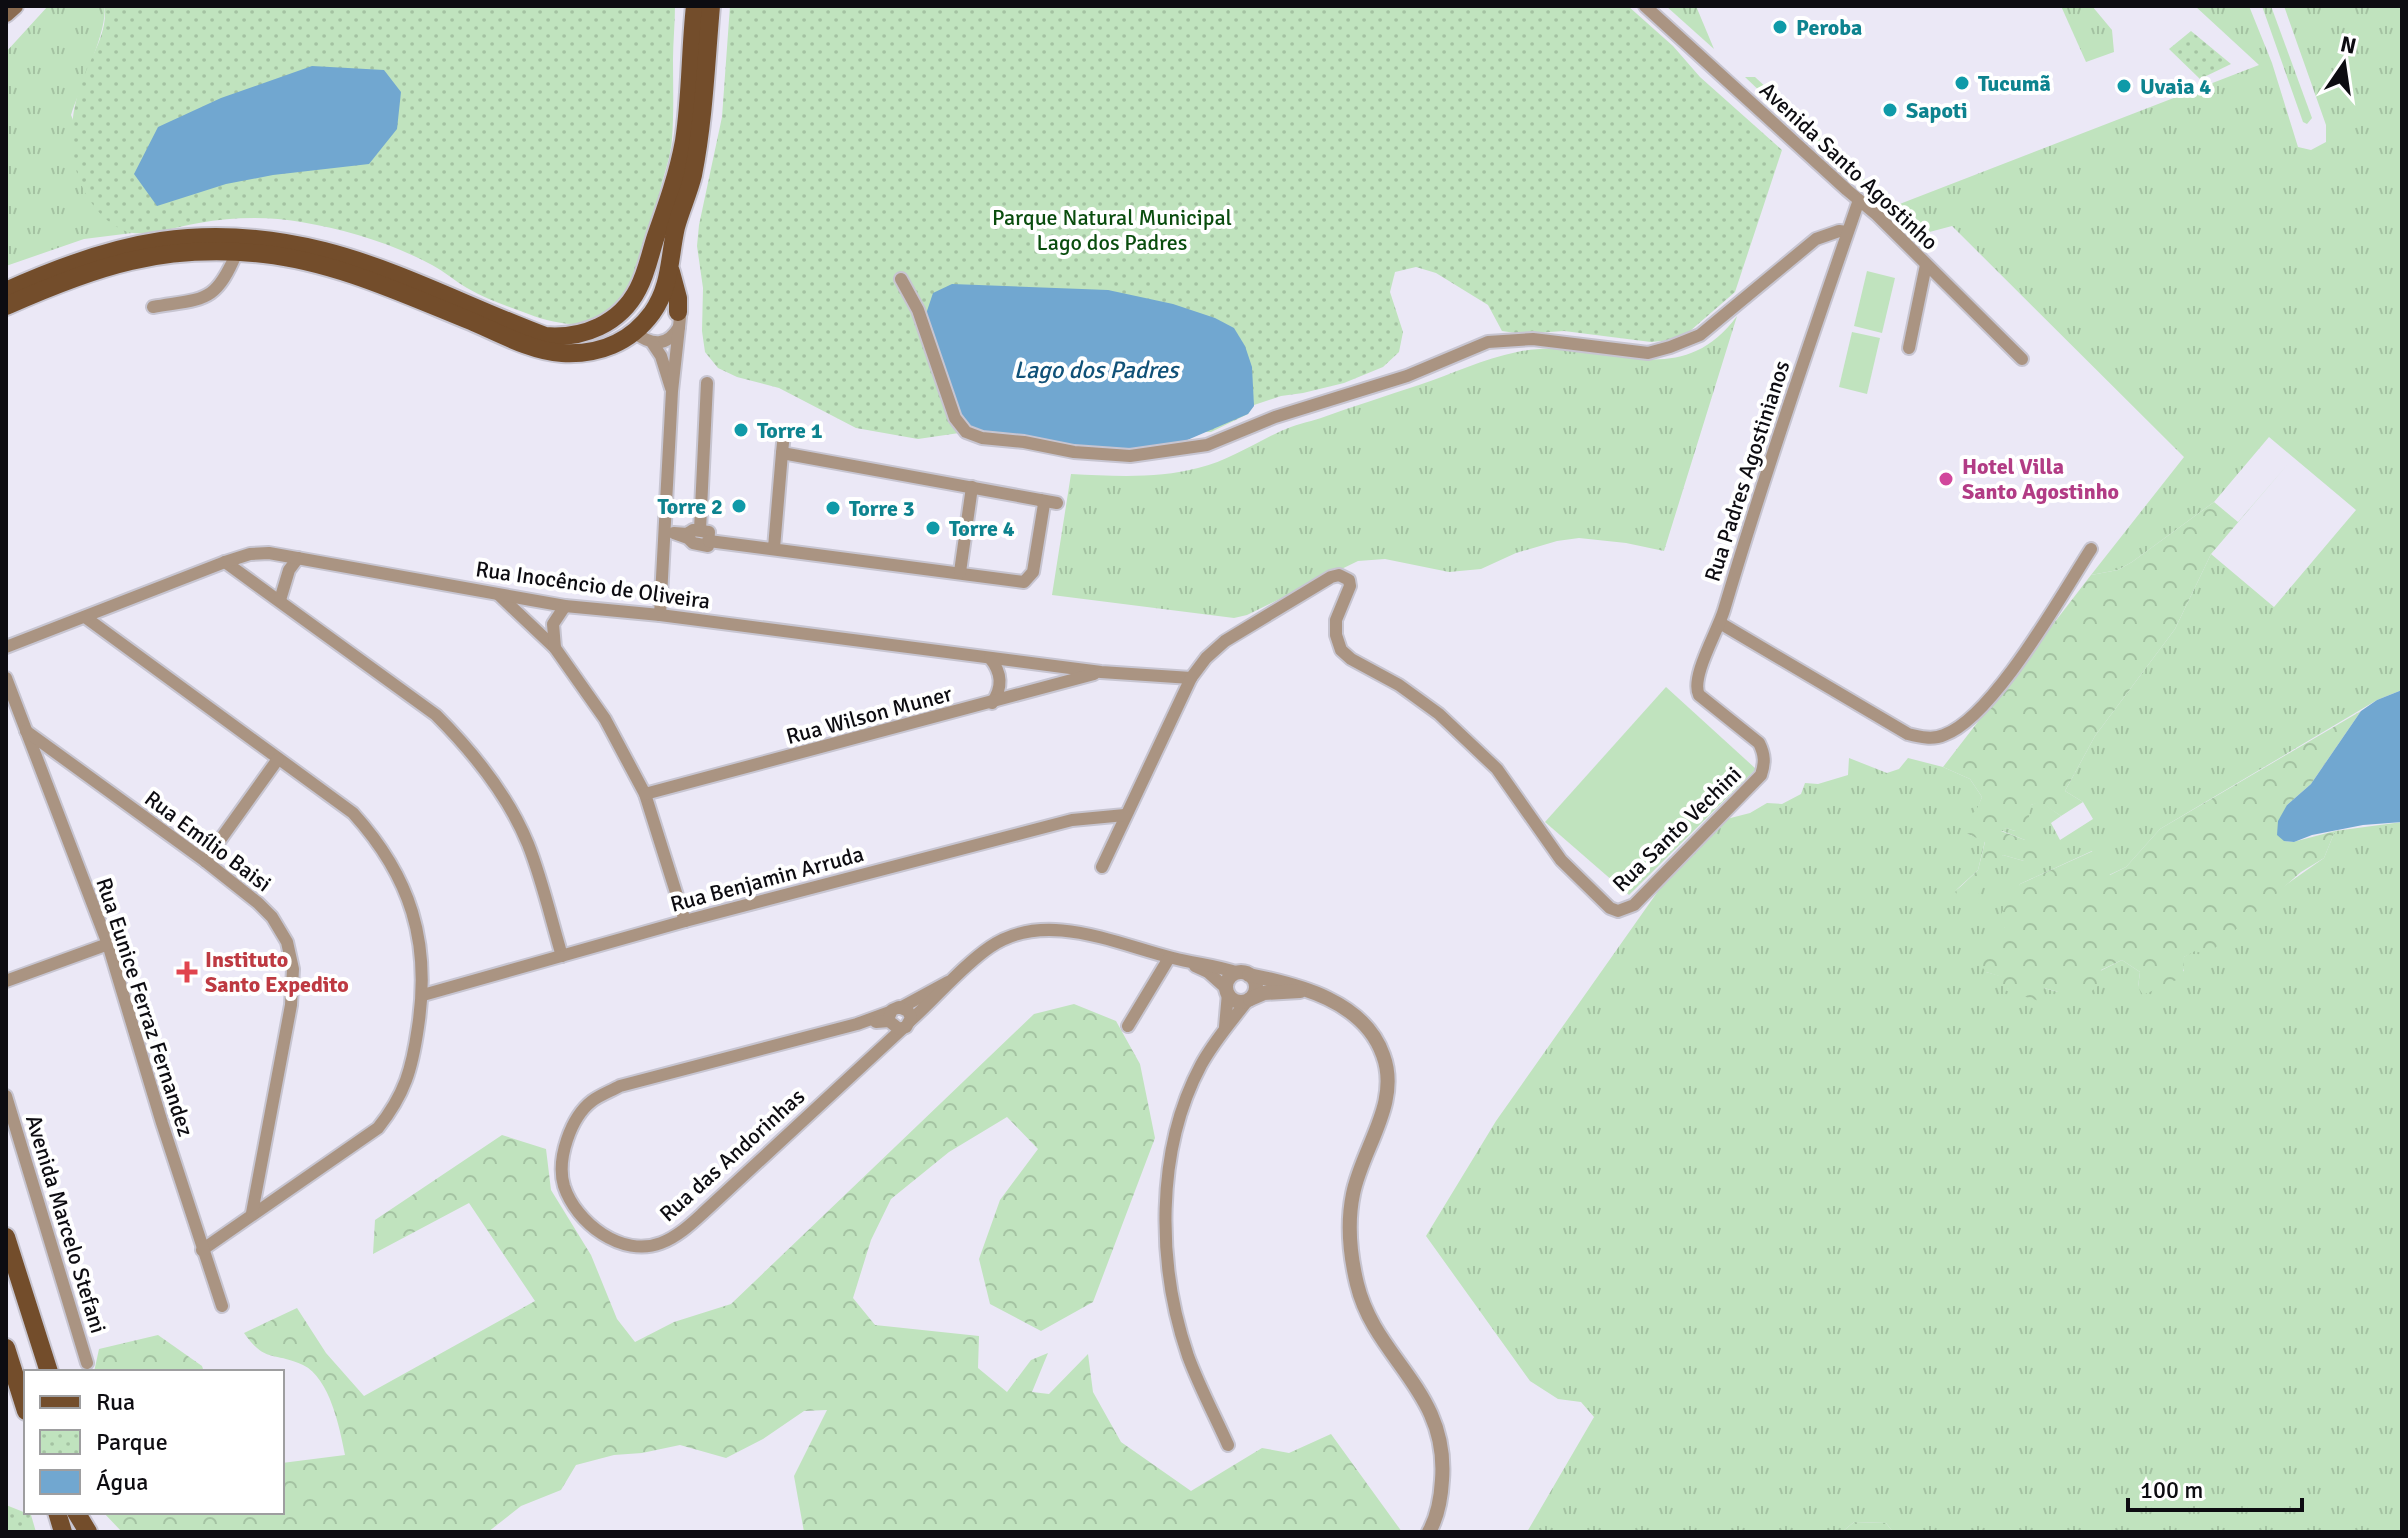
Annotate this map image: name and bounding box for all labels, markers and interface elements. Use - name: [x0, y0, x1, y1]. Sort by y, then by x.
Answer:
- place label: Peroba: [1796, 14, 1862, 41]
- marker: Peroba: [1771, 18, 1789, 36]
- north arrow: [2304, 24, 2384, 104]
- text: N: [2338, 30, 2359, 60]
- place label: Tucumã: [1978, 70, 2051, 97]
- place label: Uvaia 4: [2140, 73, 2211, 100]
- marker: Tucumã: [1953, 74, 1971, 92]
- street label: Avenida Santo Agostinho: [1754, 76, 1944, 256]
- marker: Uvaia 4: [2115, 77, 2133, 95]
- place label: Sapoti: [1906, 97, 1968, 124]
- marker: Sapoti: [1881, 101, 1899, 119]
- park label: Parque Natural Municipal Lago dos Padres: [992, 204, 1232, 256]
- water label: Lago dos Padres: [1014, 355, 1181, 385]
- street label: Rua Padres Agostinianos: [1699, 357, 1795, 585]
- place label: Torre 1: [757, 417, 823, 444]
- marker: Torre 1: [732, 421, 750, 439]
- place label: Hotel Villa Santo Agostinho: [1962, 453, 2119, 505]
- marker: Hotel Villa Santo Agostinho: [1937, 470, 1955, 488]
- place label: Torre 2: [657, 493, 723, 520]
- place label: Torre 3: [849, 495, 915, 522]
- marker: Torre 2: [730, 497, 748, 515]
- marker: Torre 3: [824, 499, 842, 517]
- place label: Torre 4: [949, 515, 1015, 542]
- marker: Torre 4: [924, 519, 942, 537]
- street label: Rua Inocêncio de Oliveira: [474, 555, 712, 615]
- street label: Rua Wilson Muner: [783, 680, 955, 750]
- street label: Rua Santo Vechini: [1607, 761, 1747, 897]
- street label: Rua Emílio Baisi: [139, 785, 277, 897]
- street label: Rua Benjamin Arruda: [667, 840, 867, 918]
- street label: Rua Eunice Ferraz Fernandez: [90, 874, 200, 1140]
- place label: Instituto Santo Expedito: [205, 946, 349, 998]
- marker: Instituto Santo Expedito: [176, 961, 198, 983]
- street label: Rua das Andorinhas: [654, 1083, 810, 1227]
- street label: Avenida Marcelo Stefani: [20, 1111, 112, 1337]
- legend: [24, 1370, 284, 1514]
- text: Rua: [96, 1387, 135, 1417]
- text: Parque: [96, 1427, 168, 1457]
- scale bar: [2128, 1462, 2302, 1512]
- text: Água: [96, 1467, 148, 1497]
- text: 100 m: [2140, 1475, 2203, 1505]

